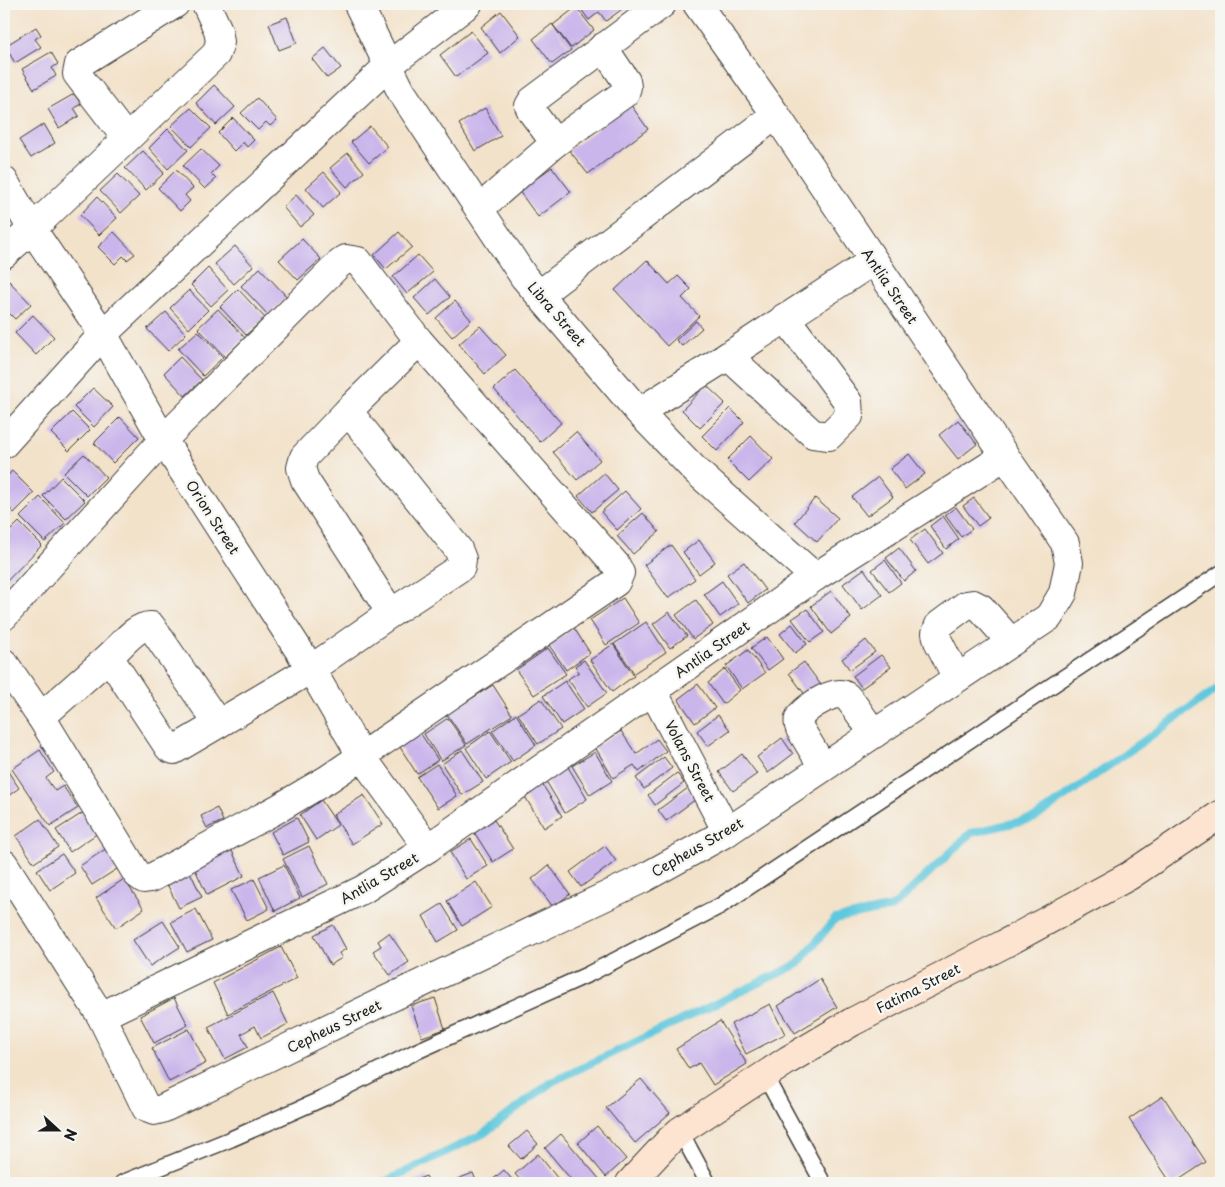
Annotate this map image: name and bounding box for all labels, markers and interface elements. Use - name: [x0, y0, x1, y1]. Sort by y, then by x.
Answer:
- street label: Antlia Street: [857, 244, 923, 328]
- street label: Libra Street: [523, 277, 591, 351]
- street label: Orion Street: [181, 476, 245, 559]
- street label: Antlia Street: [670, 615, 754, 683]
- street label: Volans Street: [660, 717, 720, 806]
- street label: Cepheus Street: [647, 812, 747, 882]
- street label: Antlia Street: [336, 847, 422, 909]
- street label: Fatima Street: [872, 958, 964, 1018]
- street label: Cepheus Street: [283, 994, 385, 1058]
- north arrow: [32, 1104, 82, 1154]
- text: N: [59, 1126, 82, 1144]

